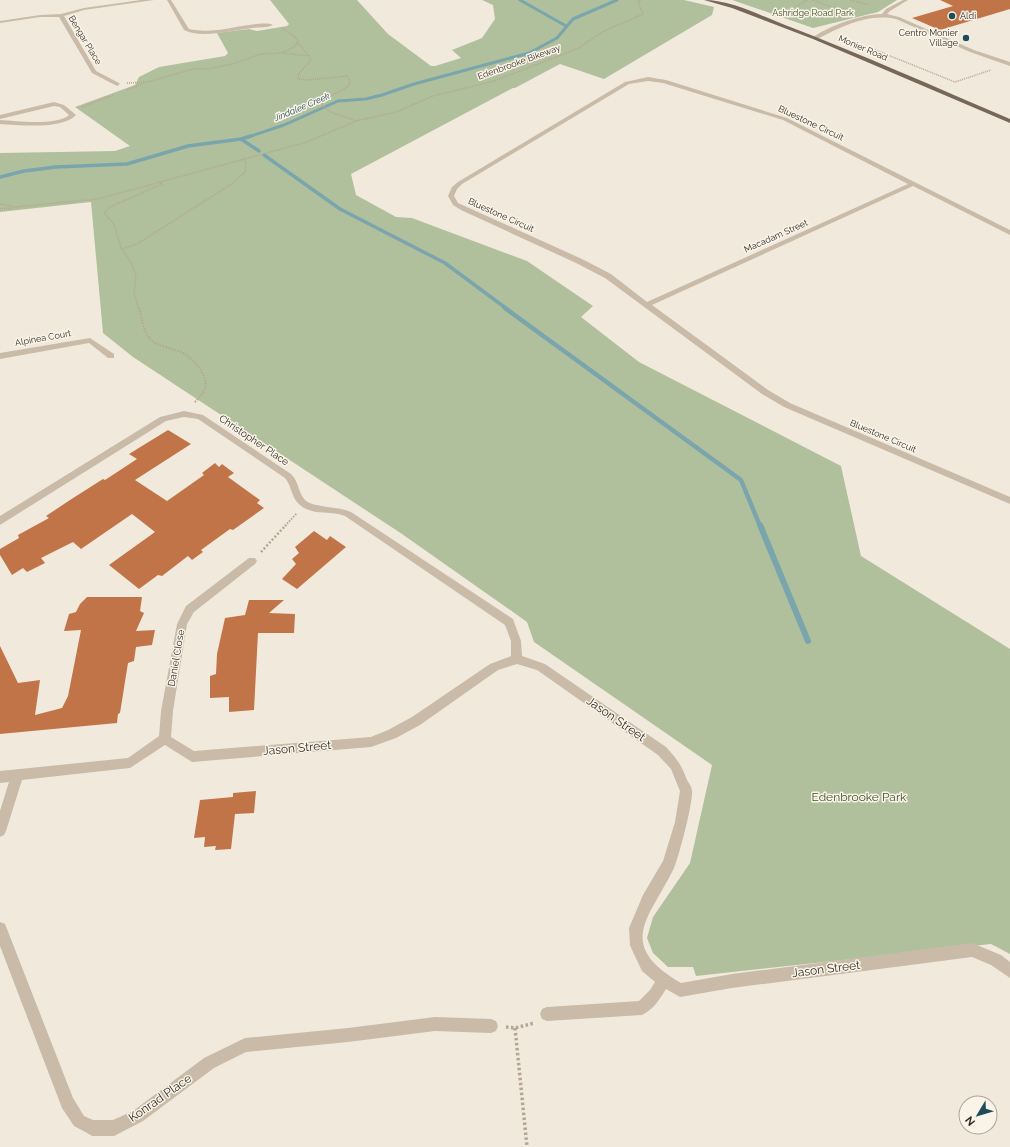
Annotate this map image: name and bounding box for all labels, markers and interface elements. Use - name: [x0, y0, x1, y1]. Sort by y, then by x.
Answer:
- park label: Ashridge Road Park: [772, 8, 854, 18]
- marker: Aldi: [947, 11, 957, 21]
- place label: Aldi: [960, 11, 976, 21]
- street label: Bengar Place: [66, 14, 104, 67]
- place label: Centro Monier Village: [899, 28, 959, 48]
- street label: Monier Road: [837, 33, 889, 63]
- marker: Centro Monier Village: [961, 33, 971, 43]
- street label: Edenbrooke Bikeway: [476, 42, 562, 82]
- water label: Jindalee Creek: [272, 91, 331, 124]
- street label: Bluestone Circuit: [777, 103, 845, 143]
- street label: Bluestone Circuit: [467, 196, 535, 234]
- street label: Macadam Street: [743, 217, 809, 255]
- street label: Alpinea Court: [14, 328, 72, 348]
- street label: Christopher Place: [217, 413, 291, 468]
- street label: Bluestone Circuit: [848, 418, 918, 454]
- street label: Daniel Close: [166, 629, 186, 687]
- street label: Jason Street: [584, 694, 648, 744]
- street label: Jason Street: [262, 738, 332, 758]
- park label: Edenbrooke Park: [812, 790, 907, 804]
- street label: Jason Street: [791, 958, 861, 980]
- street label: Konrad Place: [126, 1071, 194, 1125]
- north arrow: [958, 1095, 998, 1135]
- text: N: [963, 1114, 978, 1128]

